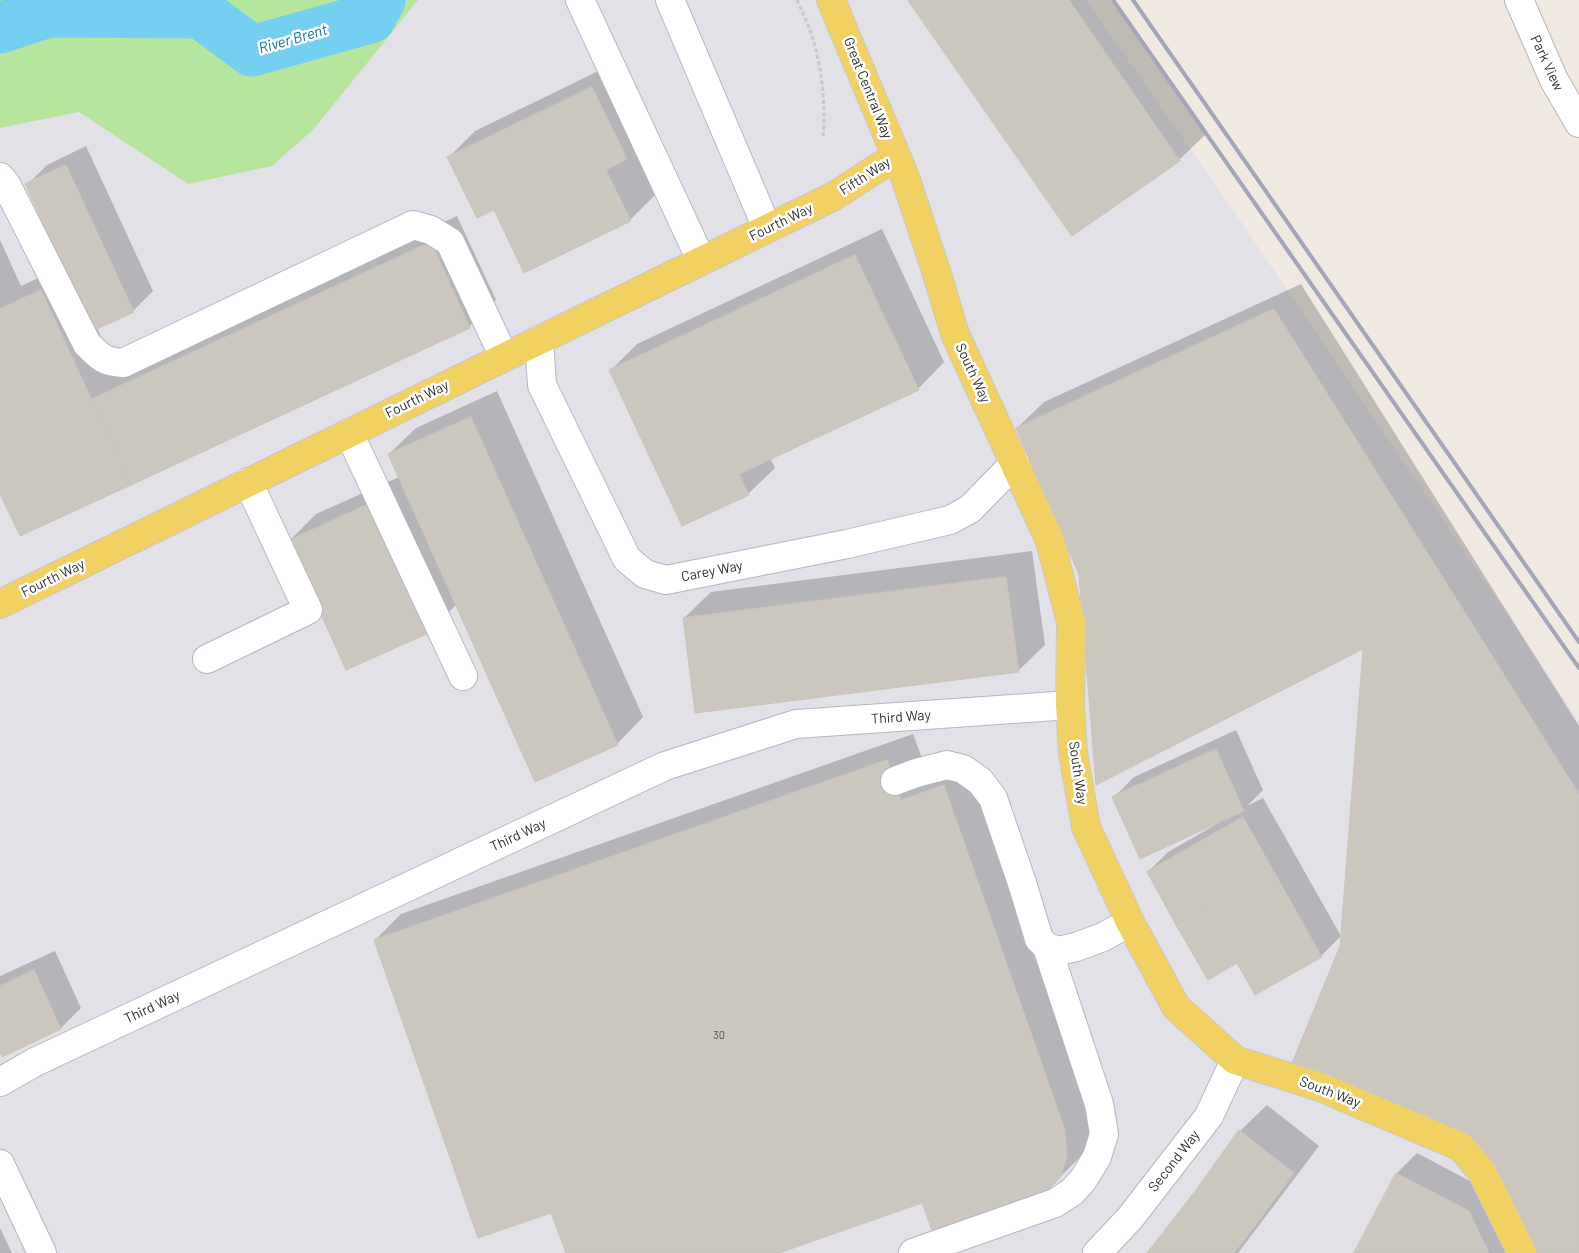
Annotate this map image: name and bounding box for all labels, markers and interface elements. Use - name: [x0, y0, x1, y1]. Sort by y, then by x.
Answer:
- water label: River Brent: [257, 21, 329, 57]
- street label: Park View: [1527, 32, 1567, 94]
- street label: Great Central Way: [840, 35, 896, 141]
- street label: Fifth Way: [836, 153, 894, 199]
- street label: Fourth Way: [747, 199, 815, 245]
- street label: South Way: [952, 340, 994, 406]
- street label: Fourth Way: [383, 376, 451, 422]
- street label: Fourth Way: [19, 555, 87, 601]
- street label: Carey Way: [680, 557, 744, 585]
- street label: Third Way: [871, 707, 931, 727]
- street label: South Way: [1065, 740, 1091, 806]
- street label: Third Way: [487, 815, 549, 855]
- street label: Third Way: [121, 987, 183, 1027]
- house number: 30: [713, 1028, 725, 1042]
- street label: South Way: [1297, 1073, 1363, 1111]
- street label: Second Way: [1145, 1127, 1203, 1195]

